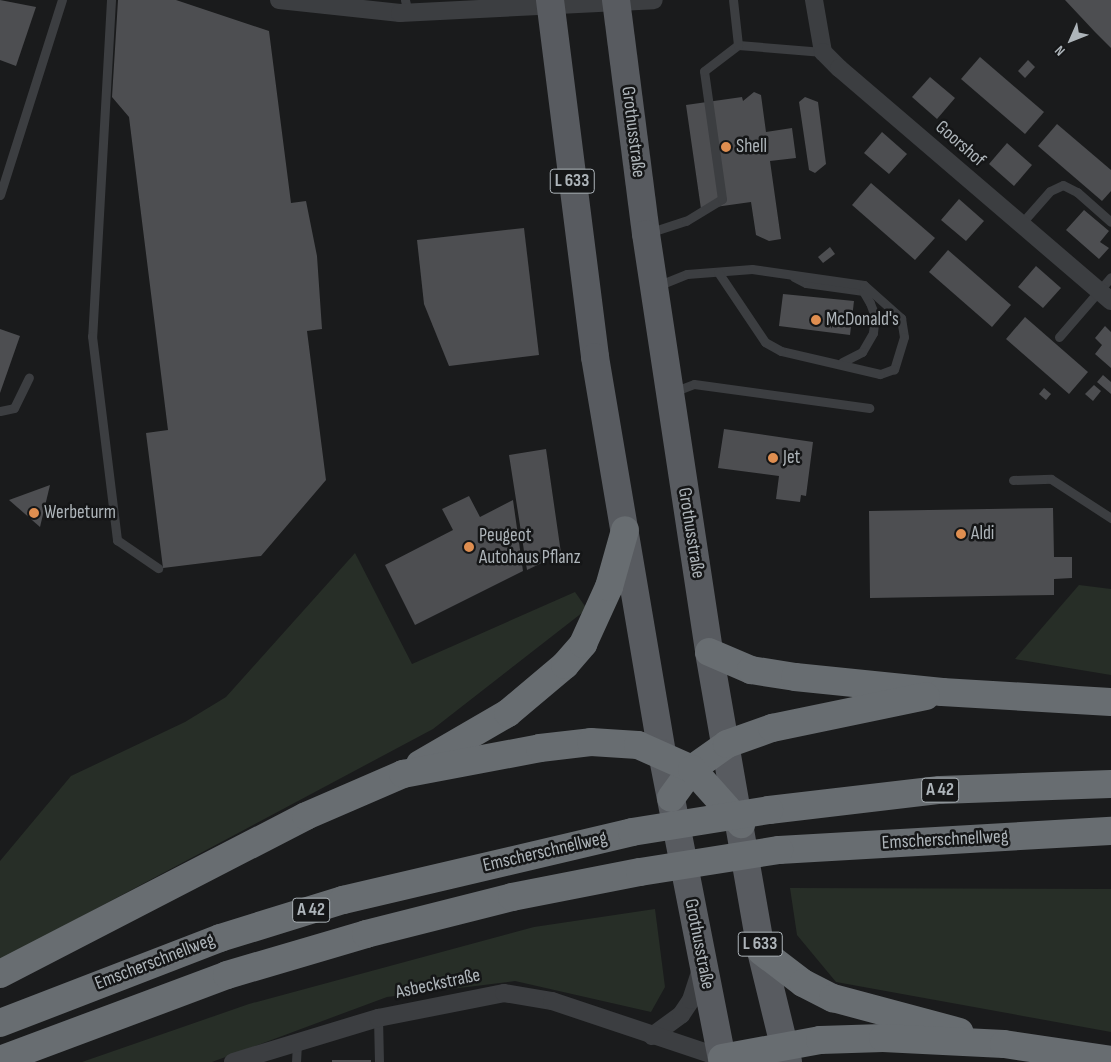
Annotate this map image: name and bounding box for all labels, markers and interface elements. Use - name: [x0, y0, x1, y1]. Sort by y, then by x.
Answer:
- north arrow: [1046, 15, 1096, 65]
- text: N: [1051, 42, 1069, 59]
- street label: Grothusstraße: [616, 85, 650, 179]
- street label: Goorshof: [930, 116, 990, 172]
- place label: Shell: [736, 136, 767, 158]
- marker: Shell: [720, 141, 732, 153]
- road number: L 633: [550, 166, 594, 197]
- place label: McDonald's: [826, 309, 899, 331]
- marker: McDonald's: [810, 314, 822, 326]
- place label: Jet: [783, 447, 800, 469]
- marker: Jet: [767, 452, 779, 464]
- street label: Grothusstraße: [673, 486, 709, 580]
- place label: Werbeturm: [44, 502, 116, 524]
- marker: Werbeturm: [28, 507, 40, 519]
- place label: Aldi: [971, 523, 994, 545]
- place label: Peugeot Autohaus Pflanz: [479, 525, 581, 569]
- marker: Aldi: [955, 528, 967, 540]
- marker: Peugeot Autohaus Pflanz: [463, 541, 475, 553]
- road number: A 42: [920, 774, 960, 806]
- street label: Emscherschnellweg: [881, 825, 1009, 855]
- street label: Emscherschnellweg: [481, 827, 609, 877]
- road number: A 42: [291, 894, 331, 926]
- street label: Grothusstraße: [679, 897, 719, 991]
- street label: Emscherschnellweg: [92, 929, 218, 995]
- road number: L 633: [738, 929, 782, 960]
- street label: Asbeckstraße: [394, 964, 482, 1004]

